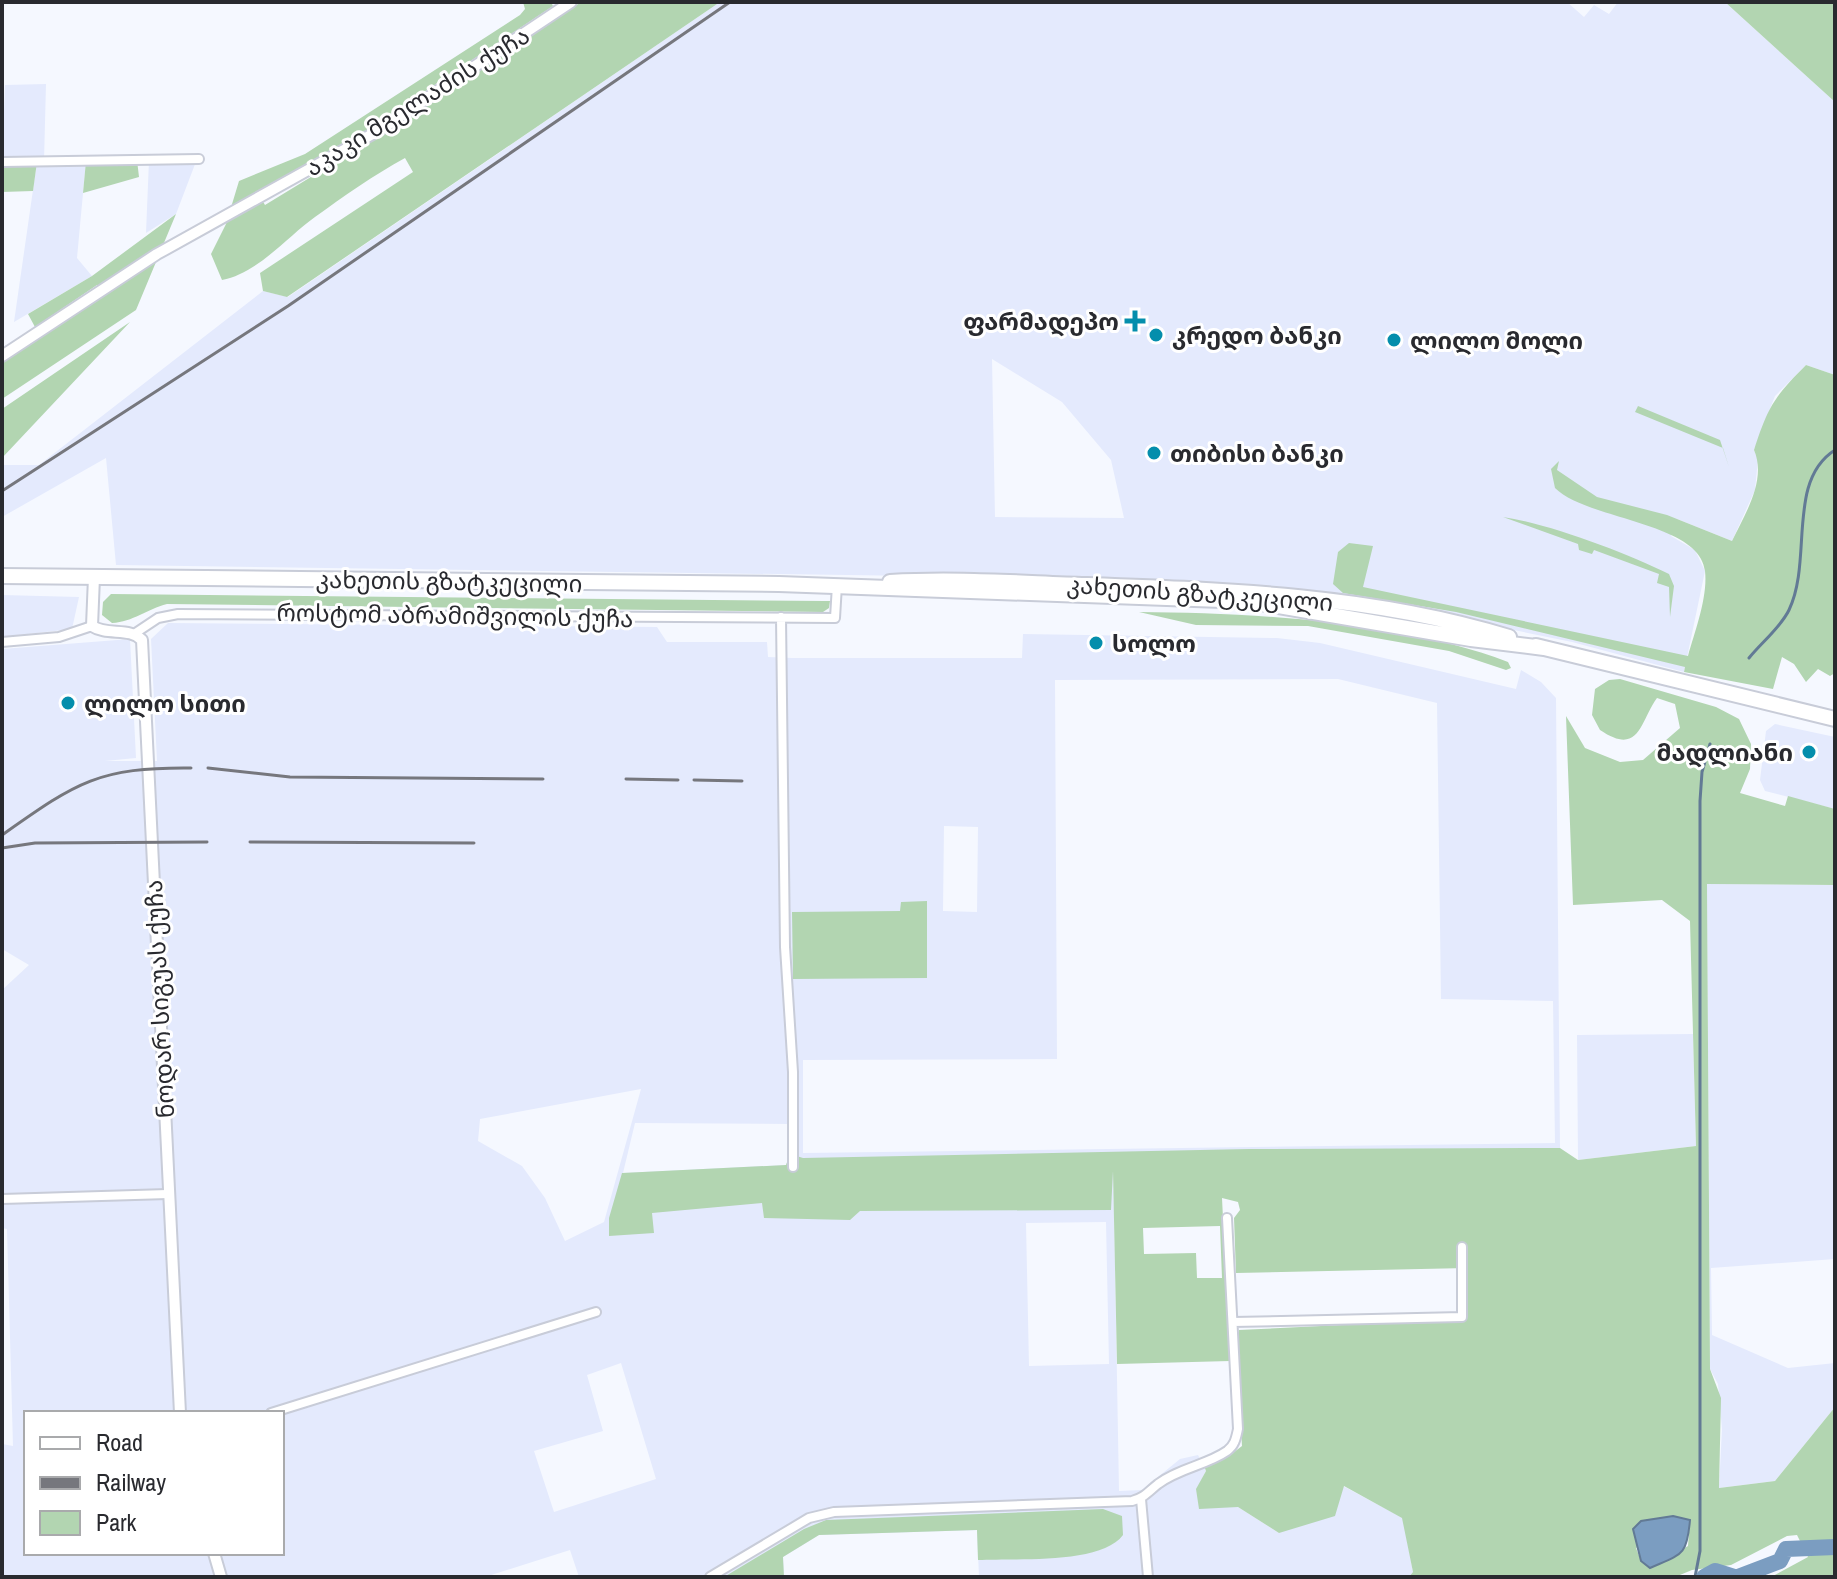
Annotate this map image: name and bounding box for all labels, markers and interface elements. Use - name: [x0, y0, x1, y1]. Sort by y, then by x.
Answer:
- street label: აკაკი მგელაძის ქუჩა: [299, 19, 535, 183]
- place label: ფარმადეპო: [963, 305, 1119, 337]
- marker: ფარმადეპო: [1126, 312, 1144, 330]
- place label: კრედო ბანკი: [1172, 319, 1342, 351]
- place label: ლილო მოლი: [1410, 324, 1583, 356]
- marker: კრედო ბანკი: [1147, 326, 1165, 344]
- marker: ლილო მოლი: [1385, 331, 1403, 349]
- place label: თიბისი ბანკი: [1170, 437, 1344, 469]
- marker: თიბისი ბანკი: [1145, 444, 1163, 462]
- street label: კახეთის გზატკეცილი: [315, 563, 583, 599]
- street label: კახეთის გზატკეცილი: [1066, 568, 1334, 618]
- street label: როსტომ აბრამიშვილის ქუჩა: [276, 596, 634, 634]
- place label: სოლო: [1112, 627, 1196, 659]
- marker: სოლო: [1087, 634, 1105, 652]
- place label: ლილო სითი: [84, 687, 246, 719]
- marker: ლილო სითი: [59, 694, 77, 712]
- place label: მადლიანი: [1657, 736, 1793, 768]
- marker: მადლიანი: [1800, 743, 1818, 761]
- street label: ნოდარ სიგუას ქუჩა: [137, 879, 181, 1119]
- legend: [24, 1411, 284, 1555]
- text: Road: [96, 1426, 143, 1458]
- text: Railway: [96, 1466, 166, 1498]
- text: Park: [96, 1506, 137, 1538]

